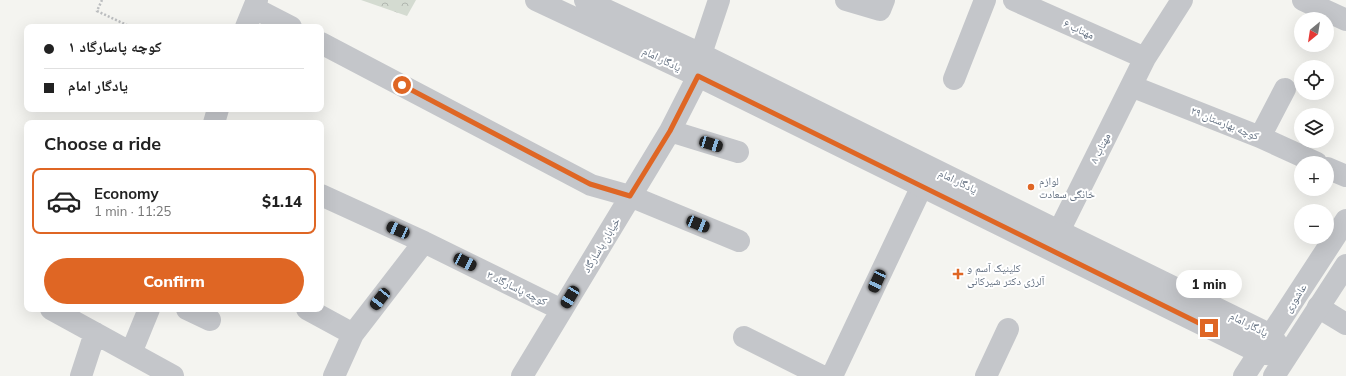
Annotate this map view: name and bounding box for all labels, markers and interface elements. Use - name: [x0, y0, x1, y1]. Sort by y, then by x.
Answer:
- north arrow: [1294, 12, 1334, 52]
- map controls: [1294, 12, 1334, 244]
- street label: مهتاب ۶: [1061, 16, 1097, 42]
- text: کوچه پاسارگاد ۱: [68, 37, 162, 56]
- street label: یادگار امام: [640, 44, 684, 75]
- button: locate: [1294, 60, 1334, 100]
- text: یادگار امام: [68, 76, 128, 95]
- route start: [393, 76, 411, 94]
- street label: کوچه بهارستان ۲۹: [1189, 103, 1261, 143]
- button: layers: [1294, 108, 1334, 148]
- street label: مهتاب ۸: [1086, 130, 1114, 166]
- text: Choose a ride: [44, 132, 161, 155]
- car: [698, 135, 724, 153]
- button: +: [1294, 156, 1334, 196]
- street label: یادگار امام: [936, 166, 980, 197]
- place label: لوازم خانگی سعادت: [1039, 174, 1095, 201]
- marker: لوازم خانگی سعادت: [1026, 182, 1036, 192]
- icon: car: [46, 183, 82, 219]
- text: Economy: [94, 184, 159, 203]
- text: $1.14: [262, 192, 302, 211]
- text: 1 min · 11:25: [94, 203, 171, 219]
- button: −: [1294, 204, 1334, 244]
- car: [685, 214, 711, 234]
- street label: خیابان پاسارگاد: [579, 215, 623, 275]
- car: [385, 220, 411, 240]
- car: [452, 251, 478, 273]
- button: Confirm: [44, 258, 304, 304]
- place label: کلینیک آسم و آلرژی دکتر شیرکانی: [967, 261, 1044, 288]
- street label: کوچه پاسارگاد ۳: [485, 267, 550, 309]
- car: [866, 268, 888, 294]
- marker: کلینیک آسم و آلرژی دکتر شیرکانی: [952, 268, 964, 280]
- callout: 1 min: [1176, 270, 1242, 298]
- text: 1 min: [1192, 276, 1226, 292]
- street label: عاشوری: [1280, 280, 1310, 315]
- car: [559, 284, 581, 310]
- car: [368, 286, 392, 312]
- street label: یادگار امام: [1227, 308, 1271, 340]
- route end: [1200, 319, 1218, 337]

